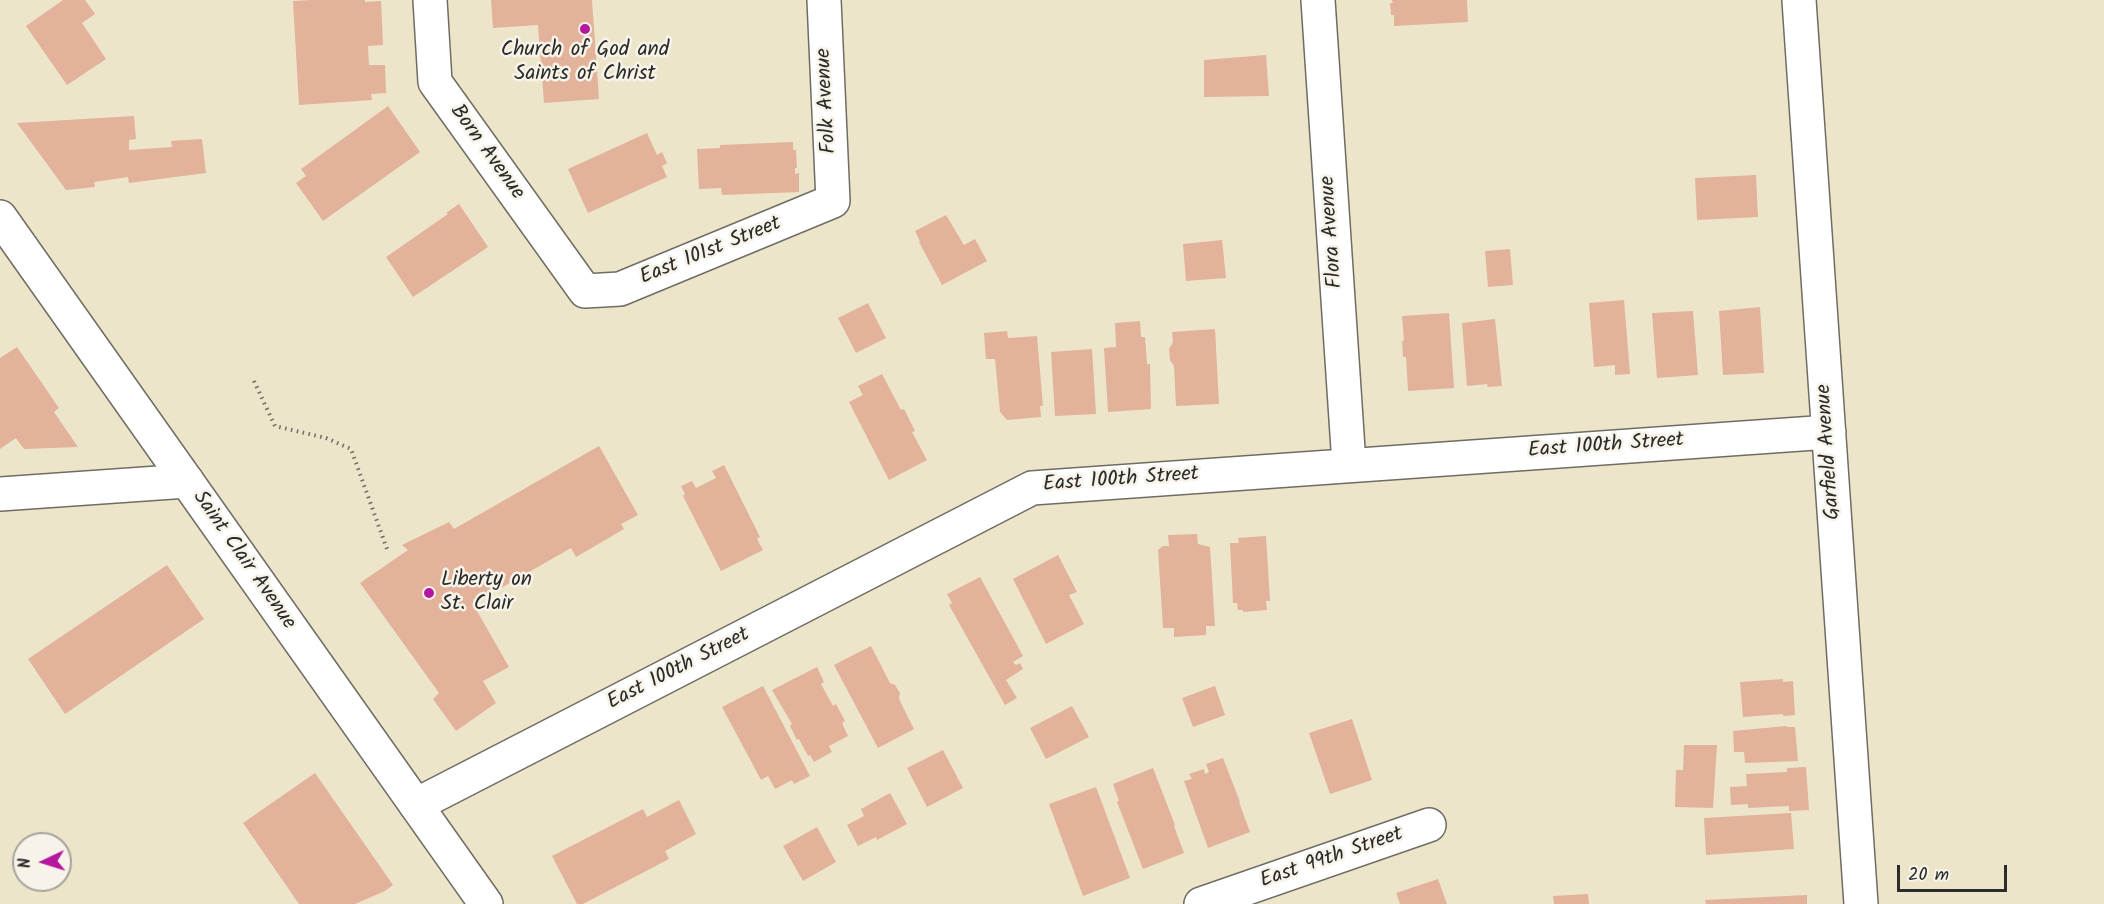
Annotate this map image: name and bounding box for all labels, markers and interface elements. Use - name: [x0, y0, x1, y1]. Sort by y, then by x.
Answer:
- marker: Church of God and Saints of Christ: [578, 22, 592, 36]
- place label: Church of God and Saints of Christ: [501, 38, 669, 88]
- street label: Folk Avenue: [813, 48, 843, 154]
- street label: Born Avenue: [443, 101, 529, 205]
- street label: Flora Avenue: [1317, 175, 1349, 289]
- street label: East 101st Street: [637, 212, 785, 292]
- street label: Garfield Avenue: [1813, 383, 1847, 521]
- street label: East 100th Street: [1527, 429, 1685, 465]
- street label: East 100th Street: [1042, 463, 1200, 499]
- street label: Saint Clair Avenue: [186, 487, 300, 635]
- place label: Liberty on St. Clair: [441, 568, 532, 618]
- marker: Liberty on St. Clair: [422, 586, 436, 600]
- street label: East 100th Street: [604, 623, 754, 717]
- street label: East 99th Street: [1257, 823, 1407, 895]
- north arrow: [12, 832, 72, 892]
- scale bar: [1900, 853, 2010, 891]
- text: N: [13, 857, 38, 869]
- text: 20 m: [1908, 861, 1949, 890]

